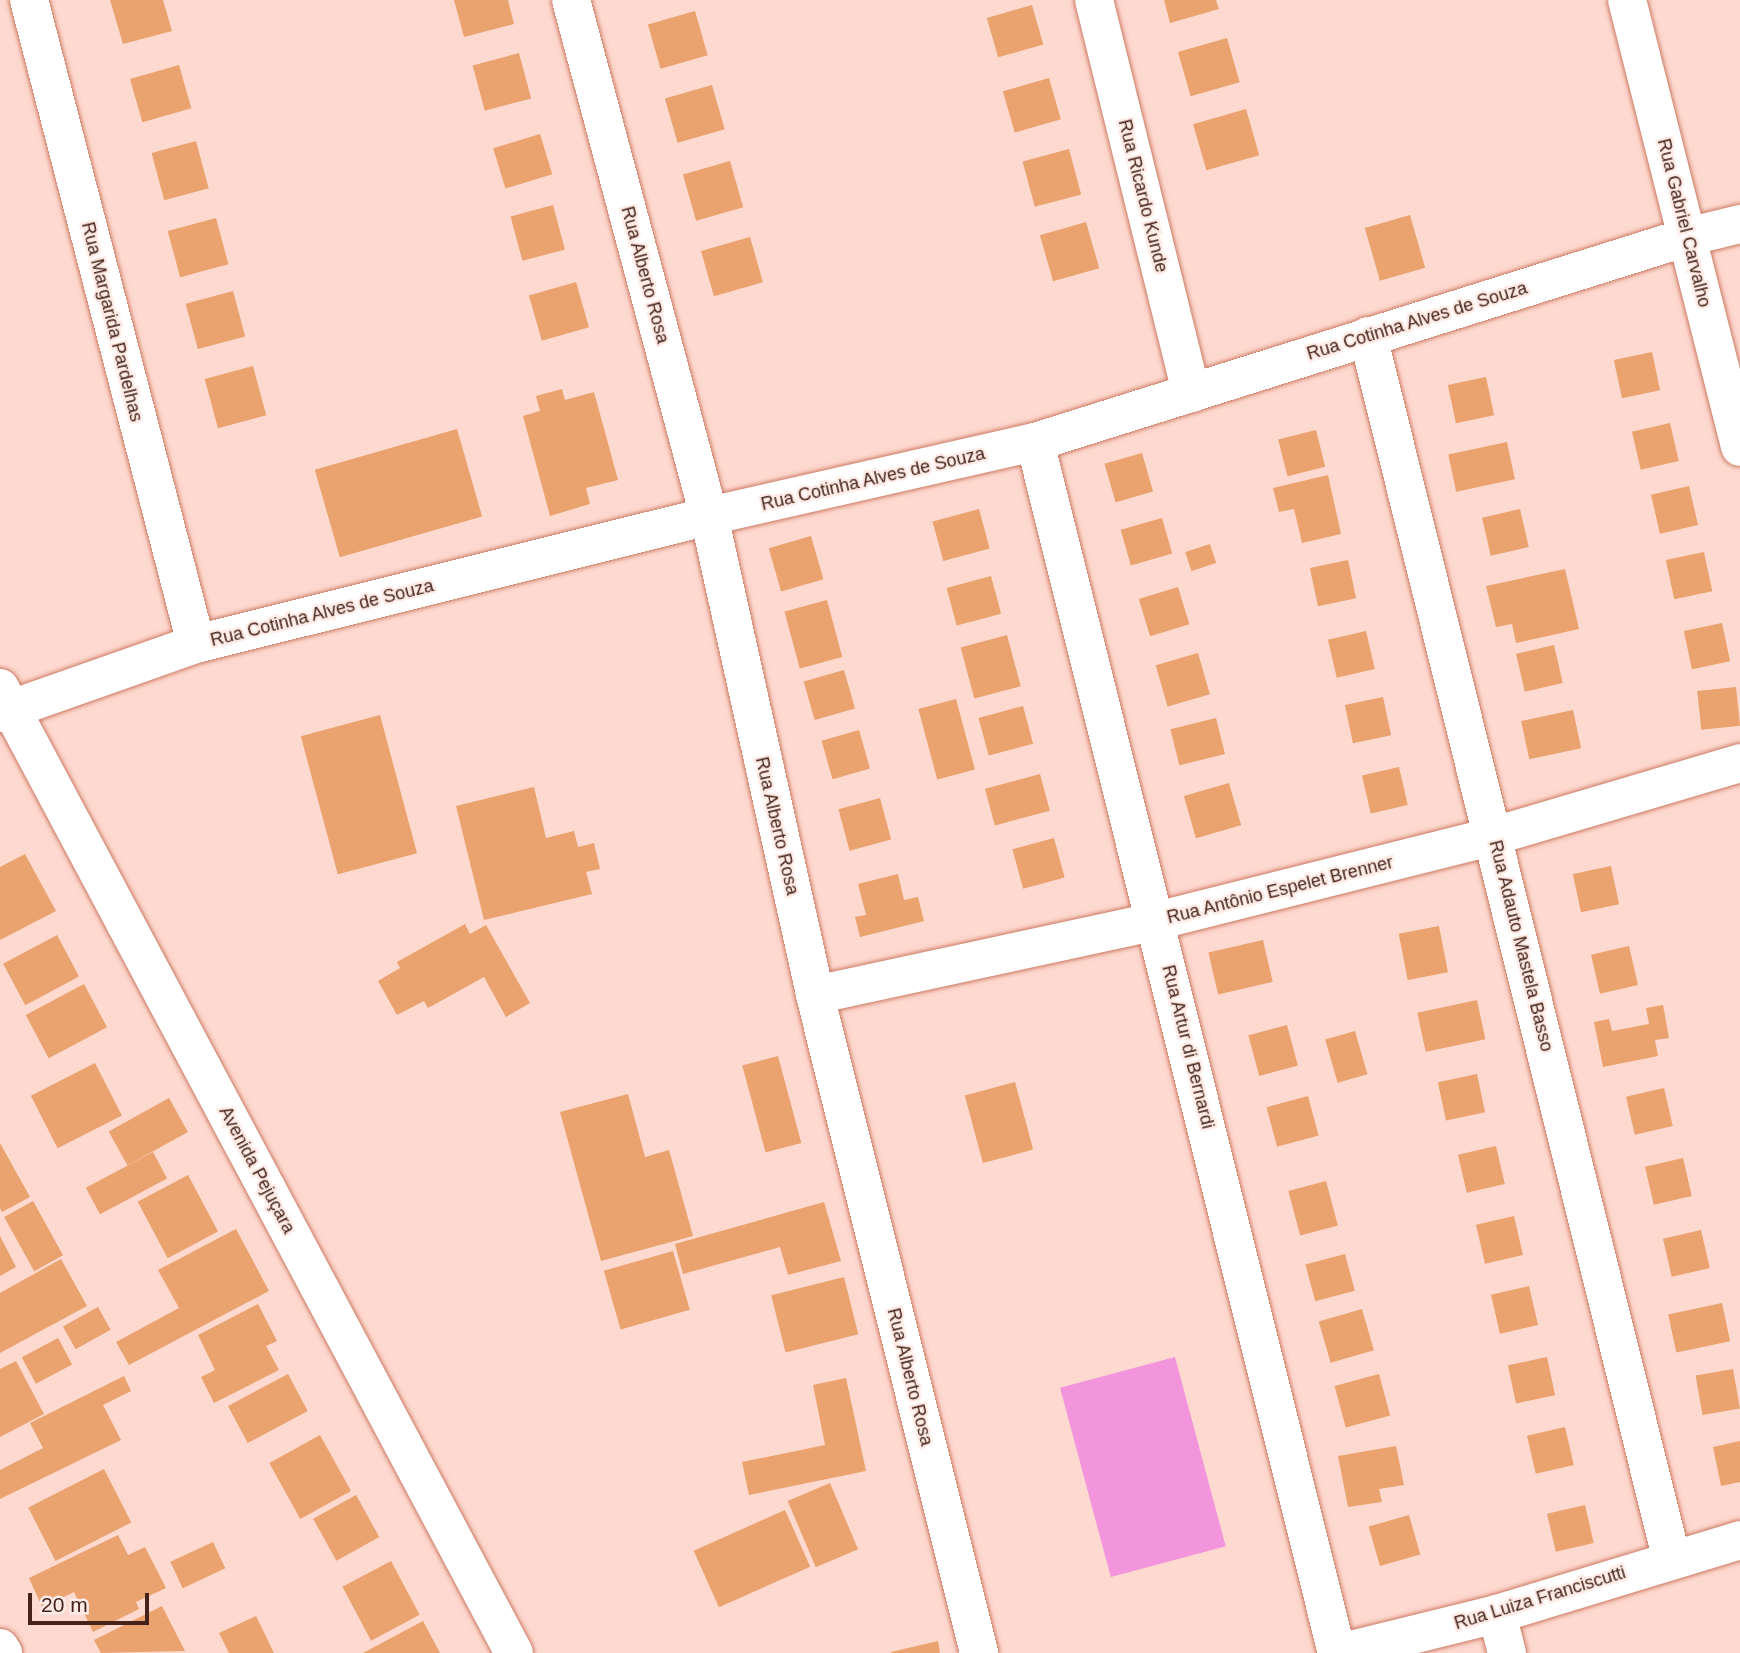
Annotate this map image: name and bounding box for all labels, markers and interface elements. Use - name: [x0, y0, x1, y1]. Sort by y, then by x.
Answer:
- street label: Rua Ricardo Kunde: [1114, 117, 1172, 275]
- street label: Rua Gabriel Carvalho: [1653, 136, 1715, 310]
- street label: Rua Alberto Rosa: [616, 204, 674, 346]
- street label: Rua Margarida Pardelhas: [77, 220, 147, 424]
- street label: Rua Cotinha Alves de Souza: [1304, 277, 1530, 365]
- street label: Rua Cotinha Alves de Souza: [758, 443, 988, 515]
- street label: Rua Cotinha Alves de Souza: [208, 575, 436, 651]
- street label: Rua Alberto Rosa: [750, 754, 804, 898]
- street label: Rua Adauto Mastela Basso: [1484, 838, 1558, 1054]
- street label: Rua Antônio Espelet Brenner: [1164, 851, 1396, 929]
- street label: Rua Artur di Bernardi: [1157, 962, 1219, 1132]
- street label: Avenida Pejuçara: [214, 1103, 300, 1237]
- street label: Rua Alberto Rosa: [882, 1305, 938, 1449]
- street label: Rua Luiza Franciscutti: [1452, 1562, 1628, 1634]
- scale bar: [32, 1580, 152, 1624]
- text: 20 m: [41, 1593, 88, 1616]

